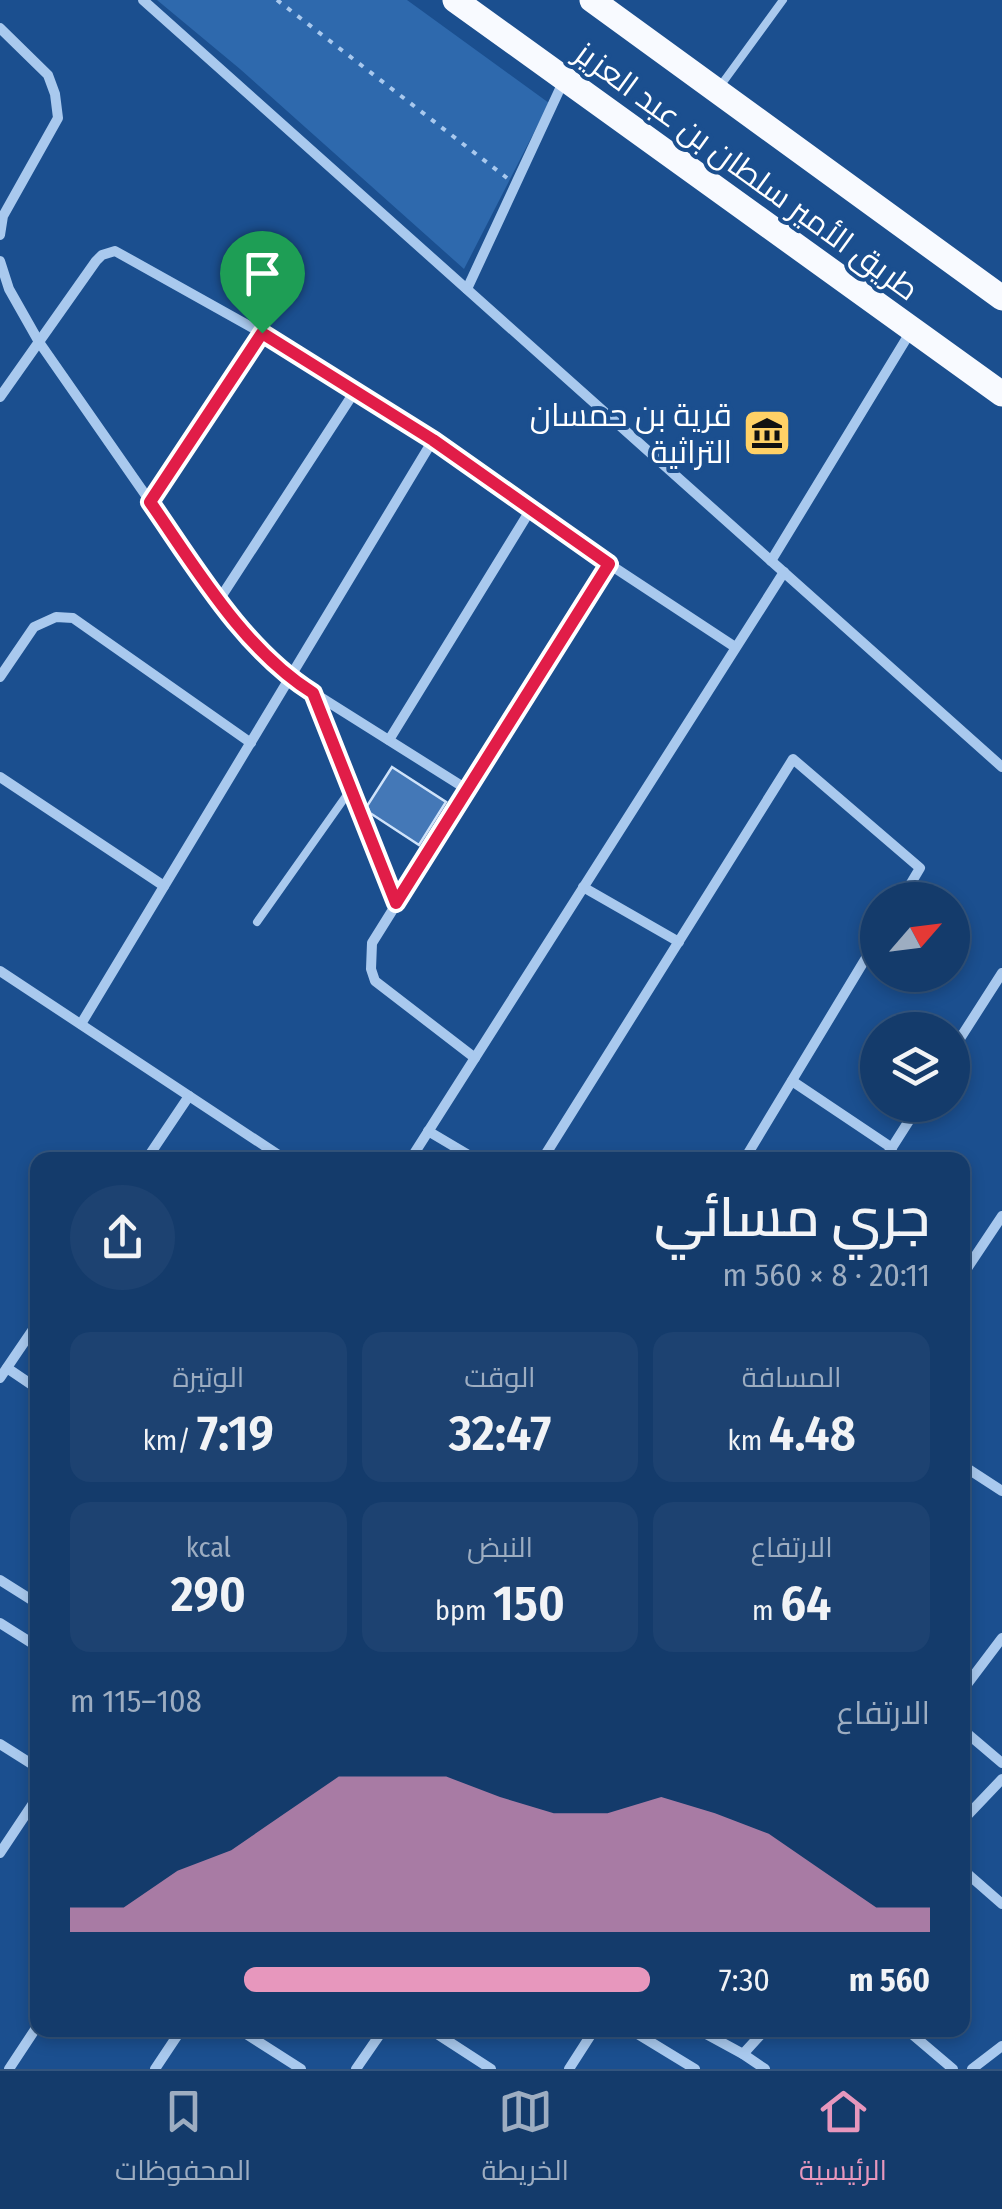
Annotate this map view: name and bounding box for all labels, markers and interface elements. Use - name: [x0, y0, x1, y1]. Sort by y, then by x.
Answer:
- street label: طريق الأمير سلطان بن عبد العزيز: [566, 33, 926, 309]
- pin: [220, 231, 305, 334]
- icon: arrive: [235, 246, 290, 301]
- place label: قرية بن حمسان التراثية: [530, 396, 732, 471]
- museum icon: قرية بن حمسان التراثية: [741, 407, 793, 459]
- north arrow: [860, 882, 970, 992]
- map controls: [860, 882, 970, 1122]
- button: layers: [860, 1012, 970, 1122]
- button: share: [70, 1185, 175, 1290]
- text: جري مسائي: [654, 1185, 930, 1251]
- text: 20:11 · 8 × 560 m: [722, 1256, 930, 1294]
- text: الوتيرة: [172, 1361, 244, 1394]
- text: الوقت: [464, 1361, 536, 1394]
- text: المسافة: [742, 1361, 842, 1394]
- text: 7:19: [197, 1403, 274, 1463]
- text: 32:47: [449, 1403, 551, 1463]
- text: 4.48: [769, 1403, 856, 1463]
- text: /km: [143, 1424, 197, 1457]
- text: km: [728, 1424, 769, 1457]
- text: kcal: [186, 1531, 231, 1564]
- text: النبض: [467, 1531, 533, 1564]
- text: الارتفاع: [751, 1531, 833, 1564]
- text: 290: [171, 1564, 246, 1624]
- text: 150: [493, 1573, 565, 1633]
- text: 64: [780, 1573, 831, 1633]
- text: bpm: [435, 1594, 493, 1627]
- text: m: [752, 1594, 780, 1627]
- text: 108–115 m: [70, 1682, 202, 1720]
- text: الارتفاع: [836, 1694, 930, 1732]
- text: 7:30: [719, 1961, 770, 1999]
- text: 560 m: [849, 1961, 930, 1999]
- tab: المحفوظات: [115, 2084, 251, 2196]
- tab: الخريطة: [482, 2084, 569, 2196]
- tab: الرئيسية: [799, 2084, 887, 2196]

